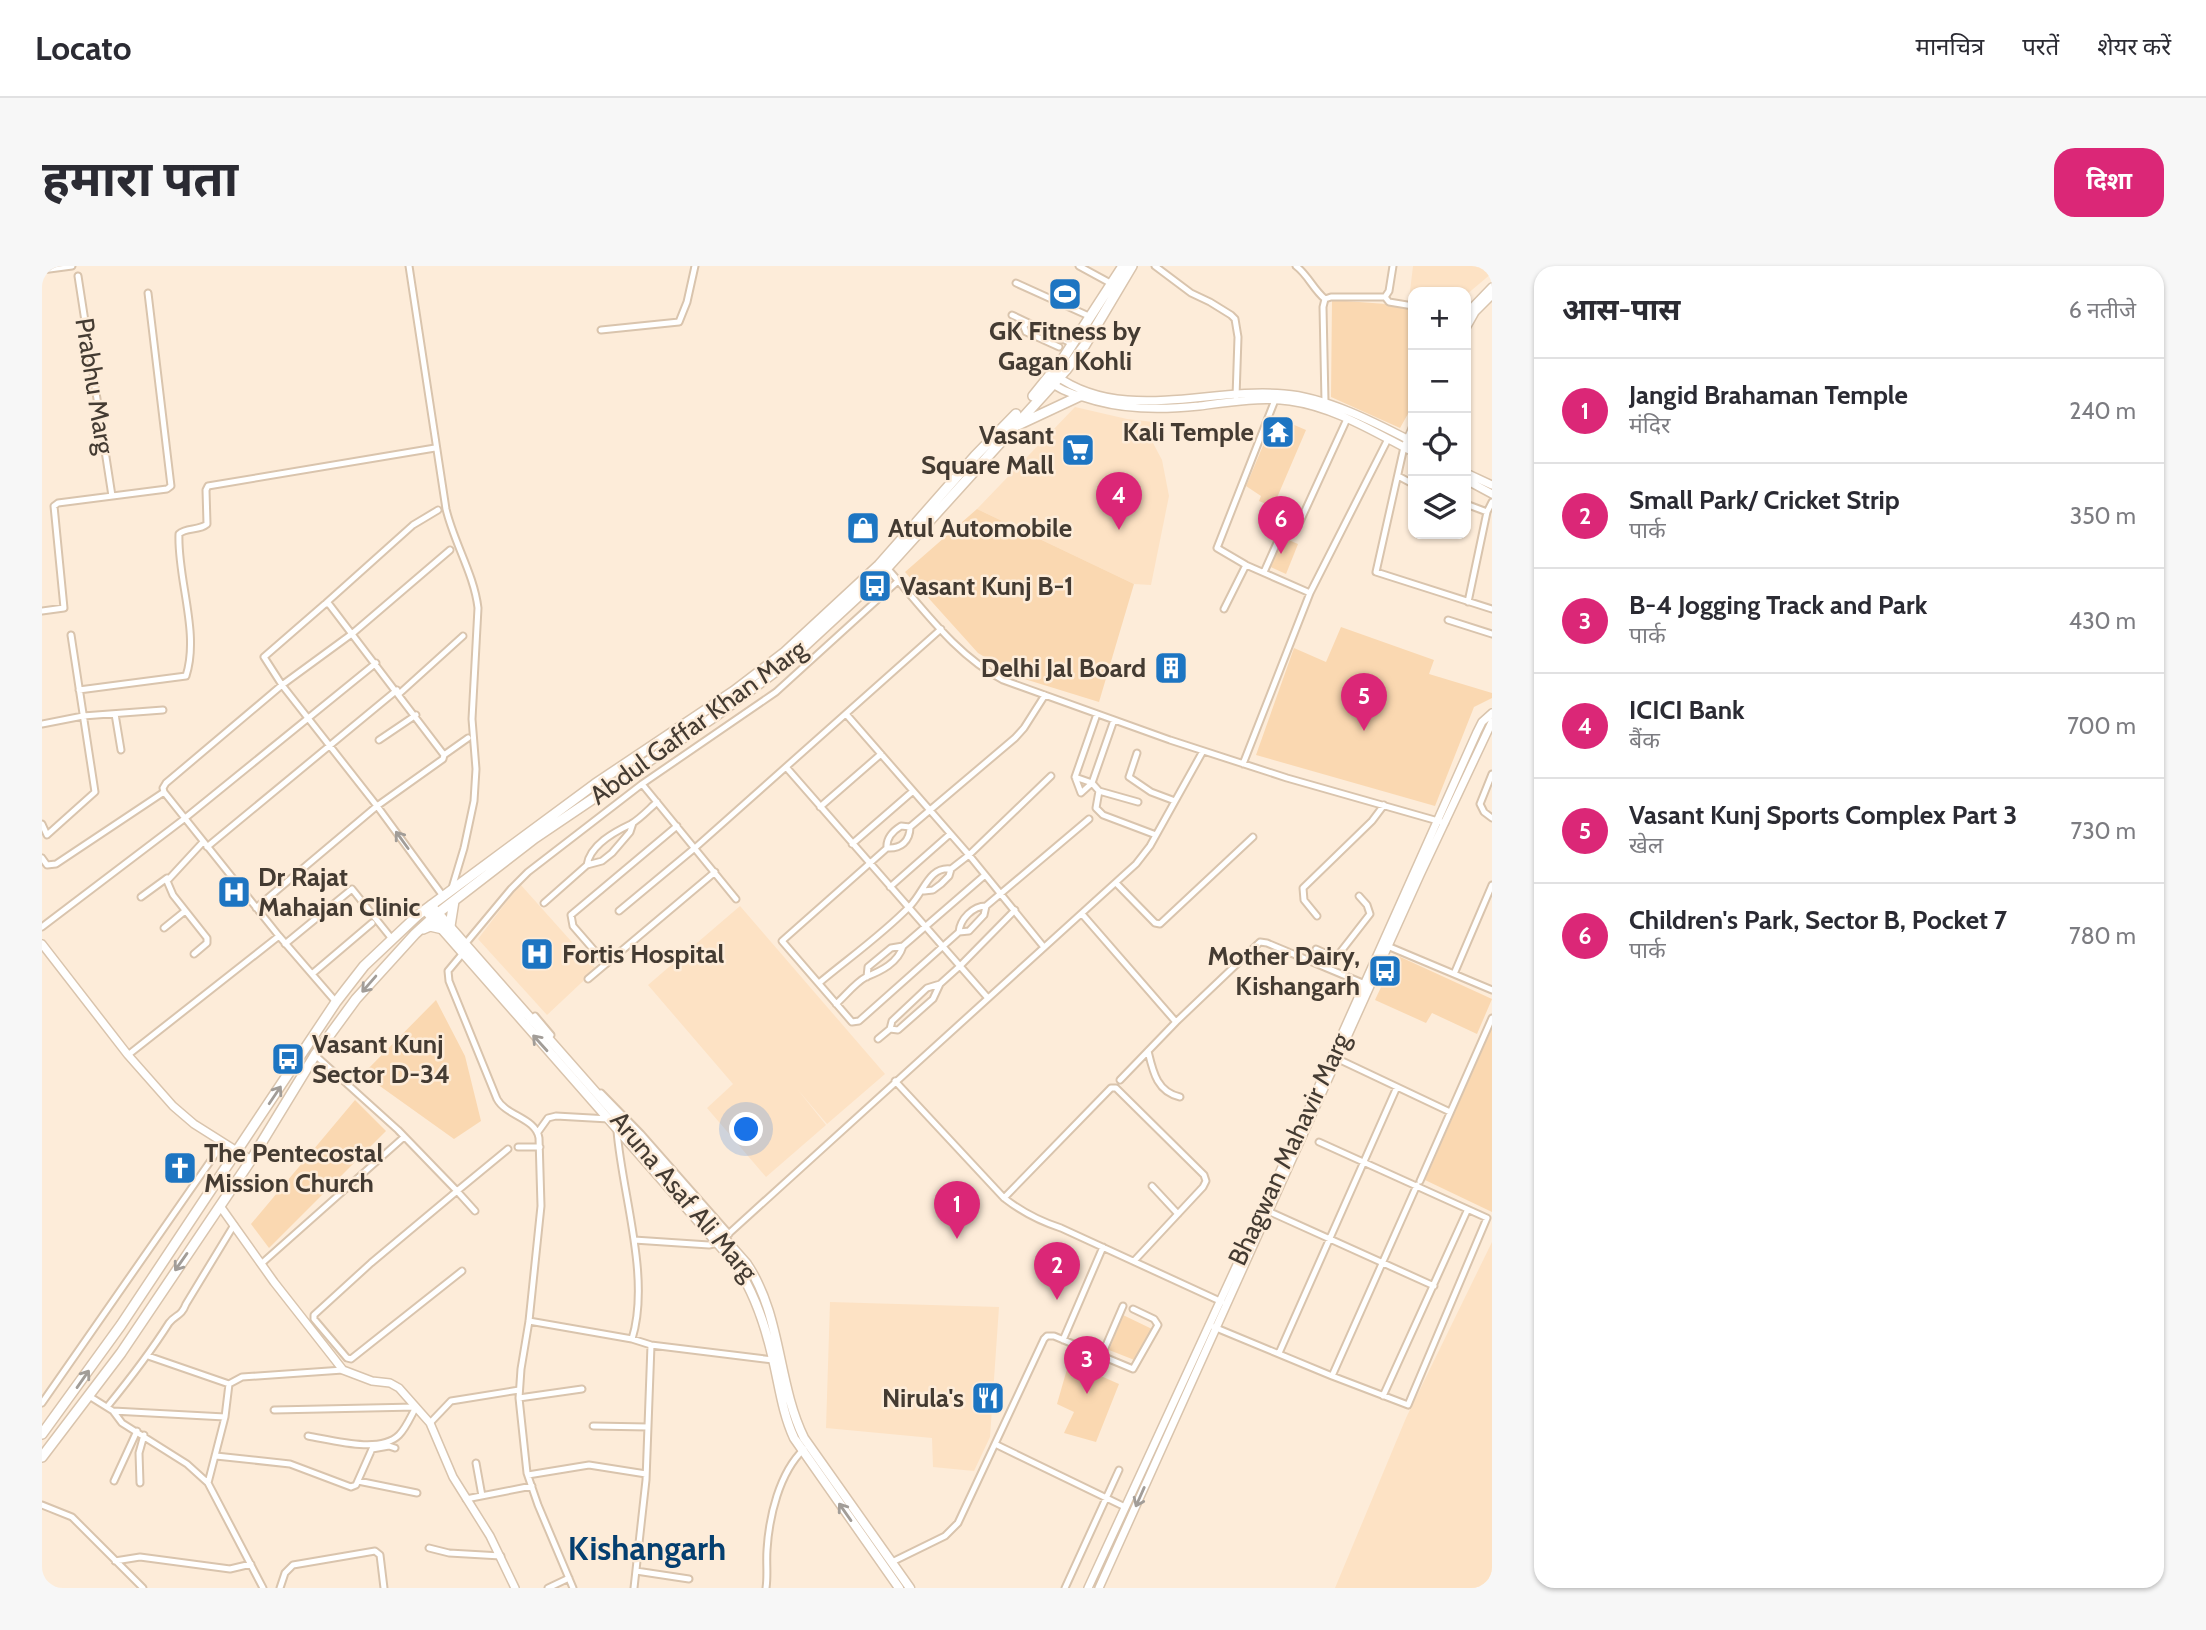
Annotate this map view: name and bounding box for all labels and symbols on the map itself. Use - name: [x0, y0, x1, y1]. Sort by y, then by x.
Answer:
- sports icon: GK Fitness by Gagan Kohli: [1046, 275, 1084, 313]
- place label: GK Fitness by Gagan Kohli: [989, 315, 1141, 377]
- street label: Prabhu Marg: [68, 316, 122, 458]
- temple icon: Kali Temple: [1259, 413, 1297, 451]
- place label: Kali Temple: [1122, 416, 1254, 448]
- place label: Vasant Square Mall: [921, 419, 1054, 481]
- supermarket icon: Vasant Square Mall: [1059, 431, 1097, 469]
- pin: 4: [1096, 472, 1142, 530]
- pin: 6: [1258, 496, 1304, 554]
- shop icon: Atul Automobile: [844, 509, 882, 547]
- place label: Atul Automobile: [888, 512, 1072, 544]
- bus stop icon: Vasant Kunj B-1: [856, 567, 894, 605]
- place label: Vasant Kunj B-1: [900, 570, 1074, 602]
- street label: Abdul Gaffar Khan Marg: [583, 632, 813, 811]
- building icon: Delhi Jal Board: [1152, 649, 1190, 687]
- place label: Delhi Jal Board: [981, 652, 1146, 684]
- pin: 5: [1341, 673, 1387, 731]
- one-way arrow: [395, 832, 410, 850]
- place label: Dr Rajat Mahajan Clinic: [258, 861, 421, 923]
- hospital icon: Dr Rajat Mahajan Clinic: [215, 873, 253, 911]
- hospital icon: Fortis Hospital: [518, 935, 556, 973]
- place label: Fortis Hospital: [562, 938, 725, 970]
- place label: Mother Dairy, Kishangarh: [1207, 940, 1360, 1002]
- bus stop icon: Mother Dairy, Kishangarh: [1366, 952, 1404, 990]
- one-way arrow: [361, 975, 377, 993]
- street label: Bhagwan Mahavir Marg: [1221, 1027, 1357, 1270]
- place label: Vasant Kunj Sector D-34: [312, 1028, 450, 1090]
- one-way arrow: [531, 1035, 548, 1052]
- bus stop icon: Vasant Kunj Sector D-34: [269, 1040, 307, 1078]
- one-way arrow: [268, 1086, 282, 1105]
- street label: Aruna Asaf Ali Marg: [604, 1104, 765, 1288]
- your location: [729, 1112, 763, 1146]
- place label: The Pentecostal Mission Church: [204, 1137, 383, 1199]
- church icon: The Pentecostal Mission Church: [161, 1149, 199, 1187]
- pin: 1: [934, 1181, 980, 1239]
- pin: 2: [1034, 1242, 1080, 1300]
- one-way arrow: [174, 1251, 188, 1271]
- pin: 3: [1064, 1336, 1110, 1394]
- one-way arrow: [76, 1370, 90, 1389]
- restaurant icon: Nirula's: [969, 1379, 1007, 1417]
- place label: Nirula's: [882, 1382, 964, 1414]
- one-way arrow: [1133, 1486, 1146, 1507]
- one-way arrow: [838, 1503, 852, 1522]
- district label: Kishangarh: [568, 1528, 726, 1568]

